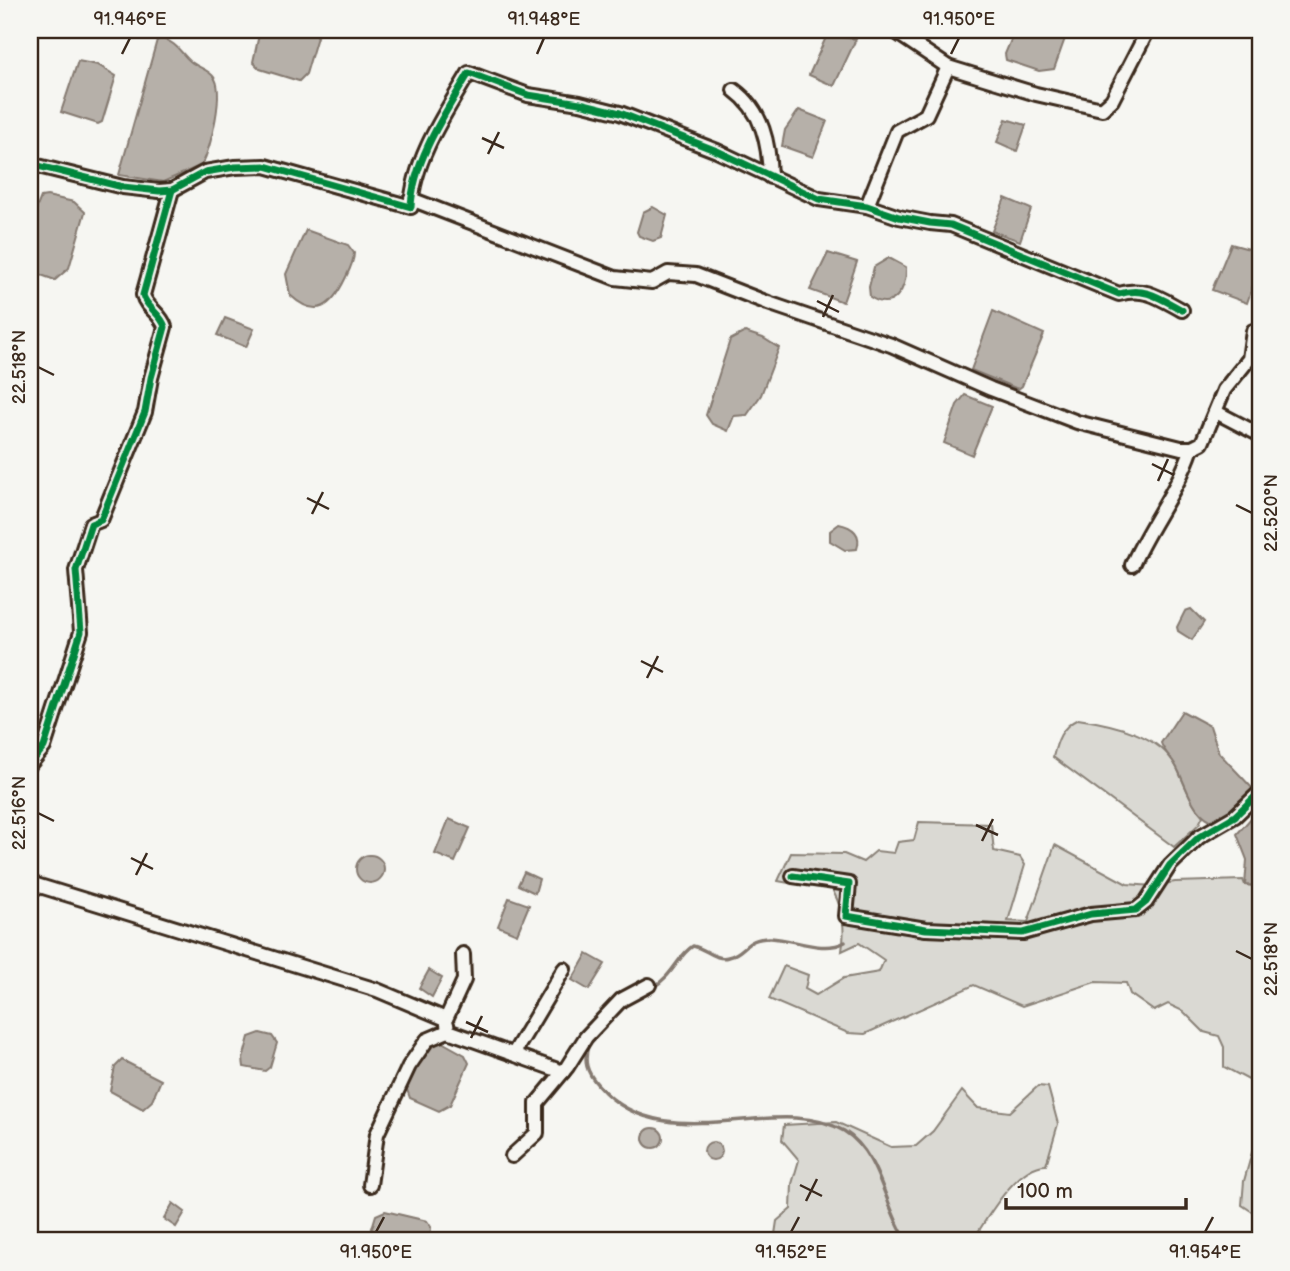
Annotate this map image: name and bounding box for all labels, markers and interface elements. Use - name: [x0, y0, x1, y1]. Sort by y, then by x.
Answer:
- text: 91.946°E: [93, 9, 167, 30]
- text: 91.948°E: [508, 9, 581, 30]
- text: 91.950°E: [923, 9, 995, 30]
- text: 22.518°N: [9, 330, 30, 404]
- text: 22.520°N: [1261, 474, 1282, 552]
- text: 22.516°N: [9, 776, 30, 850]
- text: 22.518°N: [1261, 922, 1282, 996]
- scale bar: [1006, 1166, 1187, 1210]
- text: 100 m: [1017, 1179, 1073, 1204]
- text: 91.950°E: [340, 1242, 412, 1263]
- text: 91.952°E: [755, 1242, 827, 1263]
- text: 91.954°E: [1169, 1242, 1241, 1263]

